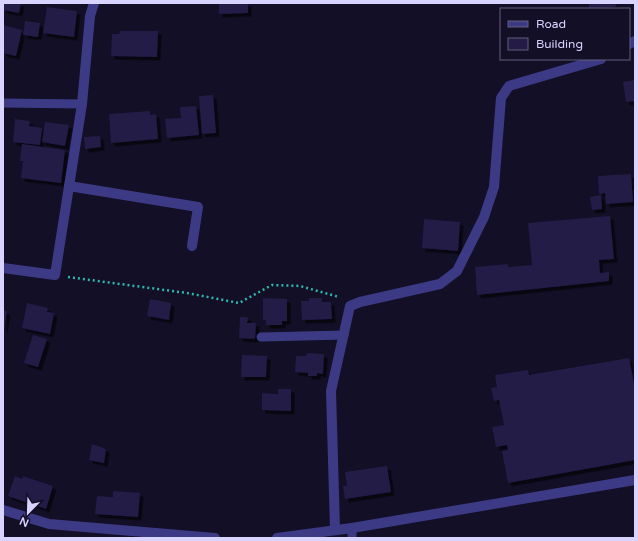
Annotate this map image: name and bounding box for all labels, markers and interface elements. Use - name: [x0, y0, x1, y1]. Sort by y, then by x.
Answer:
- legend: [500, 8, 630, 60]
- text: Road: [536, 17, 566, 31]
- text: Building: [536, 37, 583, 51]
- north arrow: [8, 493, 48, 533]
- text: N: [18, 514, 31, 529]

